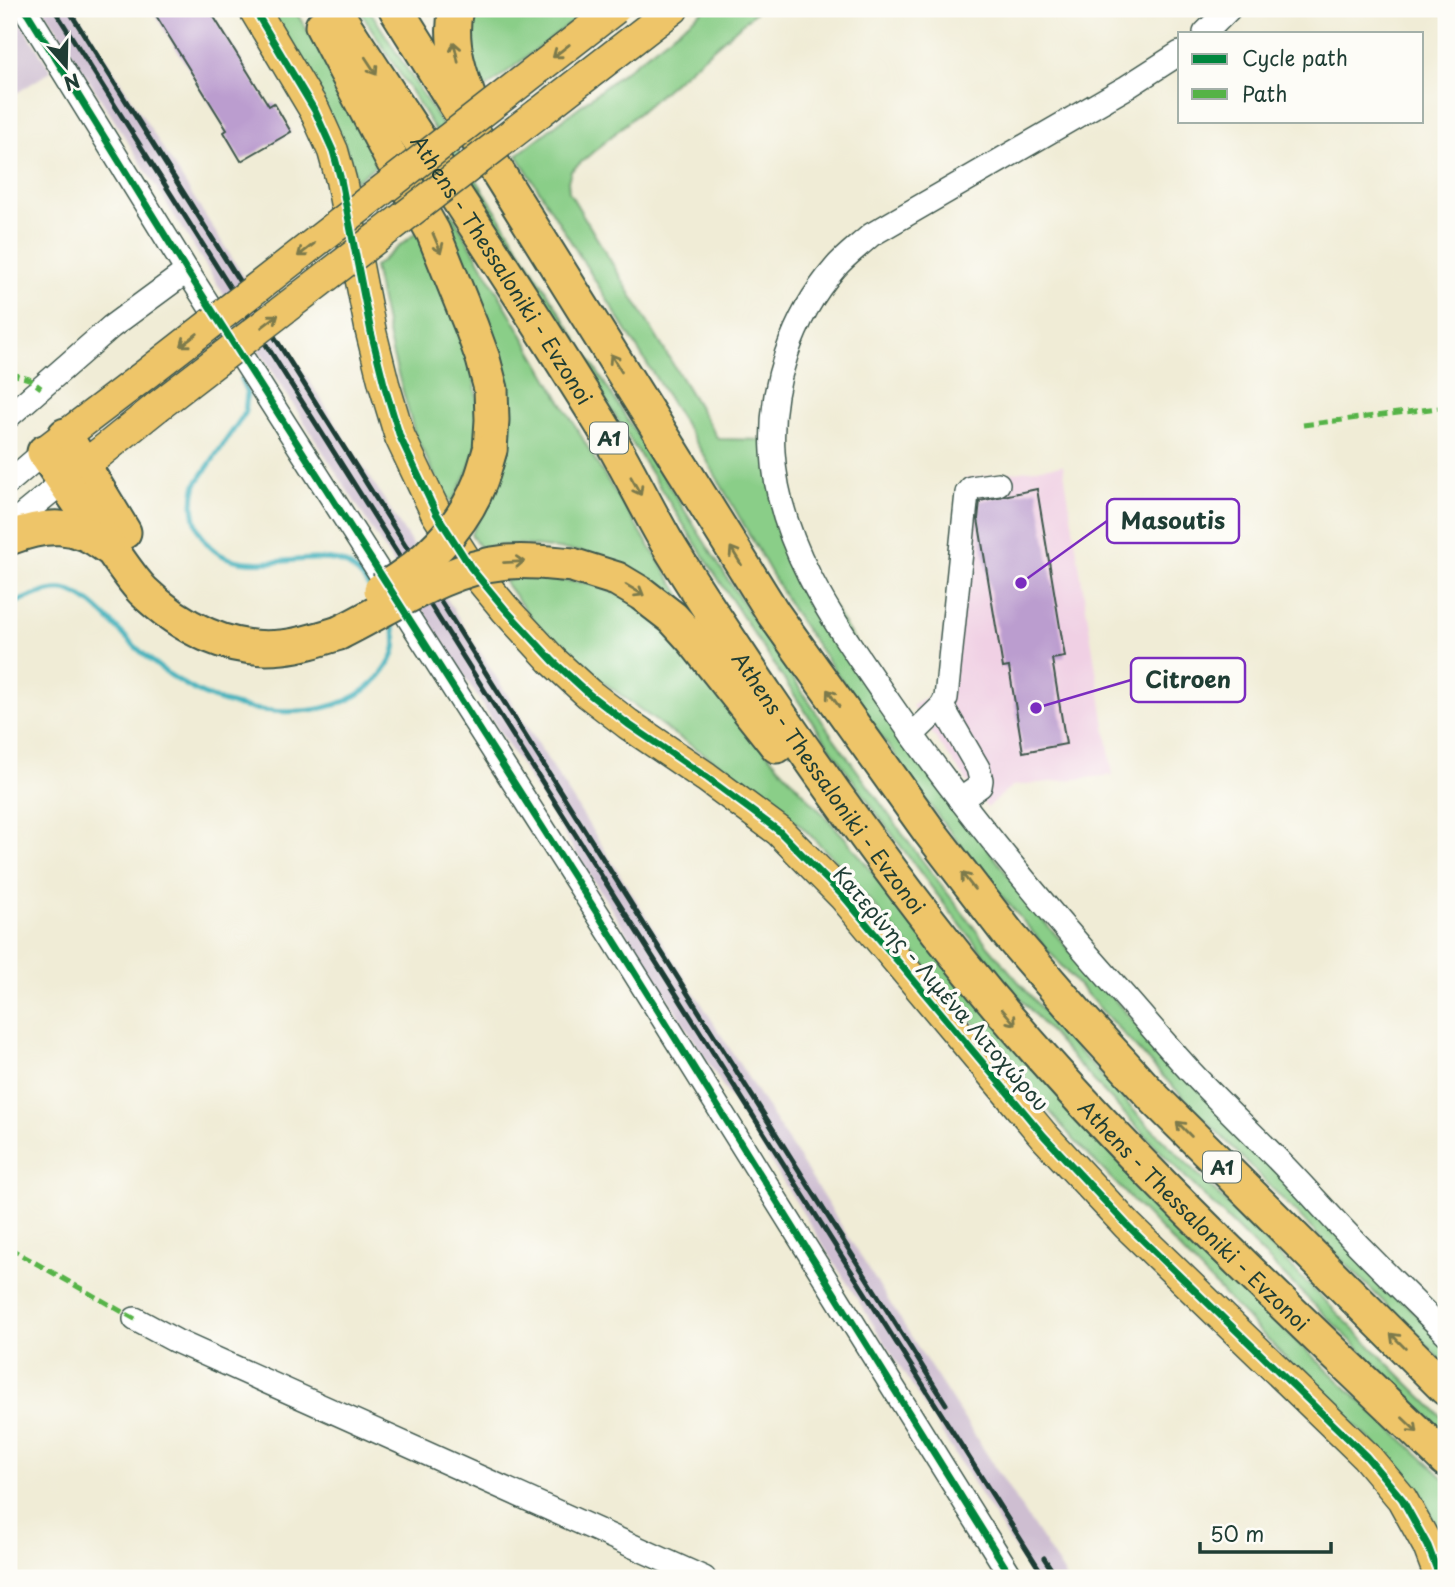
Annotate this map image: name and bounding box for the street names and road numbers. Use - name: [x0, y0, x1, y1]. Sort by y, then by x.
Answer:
- street label: Athens - Thessaloniki - Evzonoi: [404, 128, 601, 410]
- road number: Α1: [590, 422, 628, 453]
- street label: Athens - Thessaloniki - Evzonoi: [725, 645, 934, 921]
- street label: Κατερίνης - Λιμένα Λιτοχώρου: [827, 859, 1057, 1117]
- street label: Athens - Thessaloniki - Evzonoi: [1072, 1092, 1317, 1338]
- road number: Α1: [1203, 1152, 1241, 1182]

